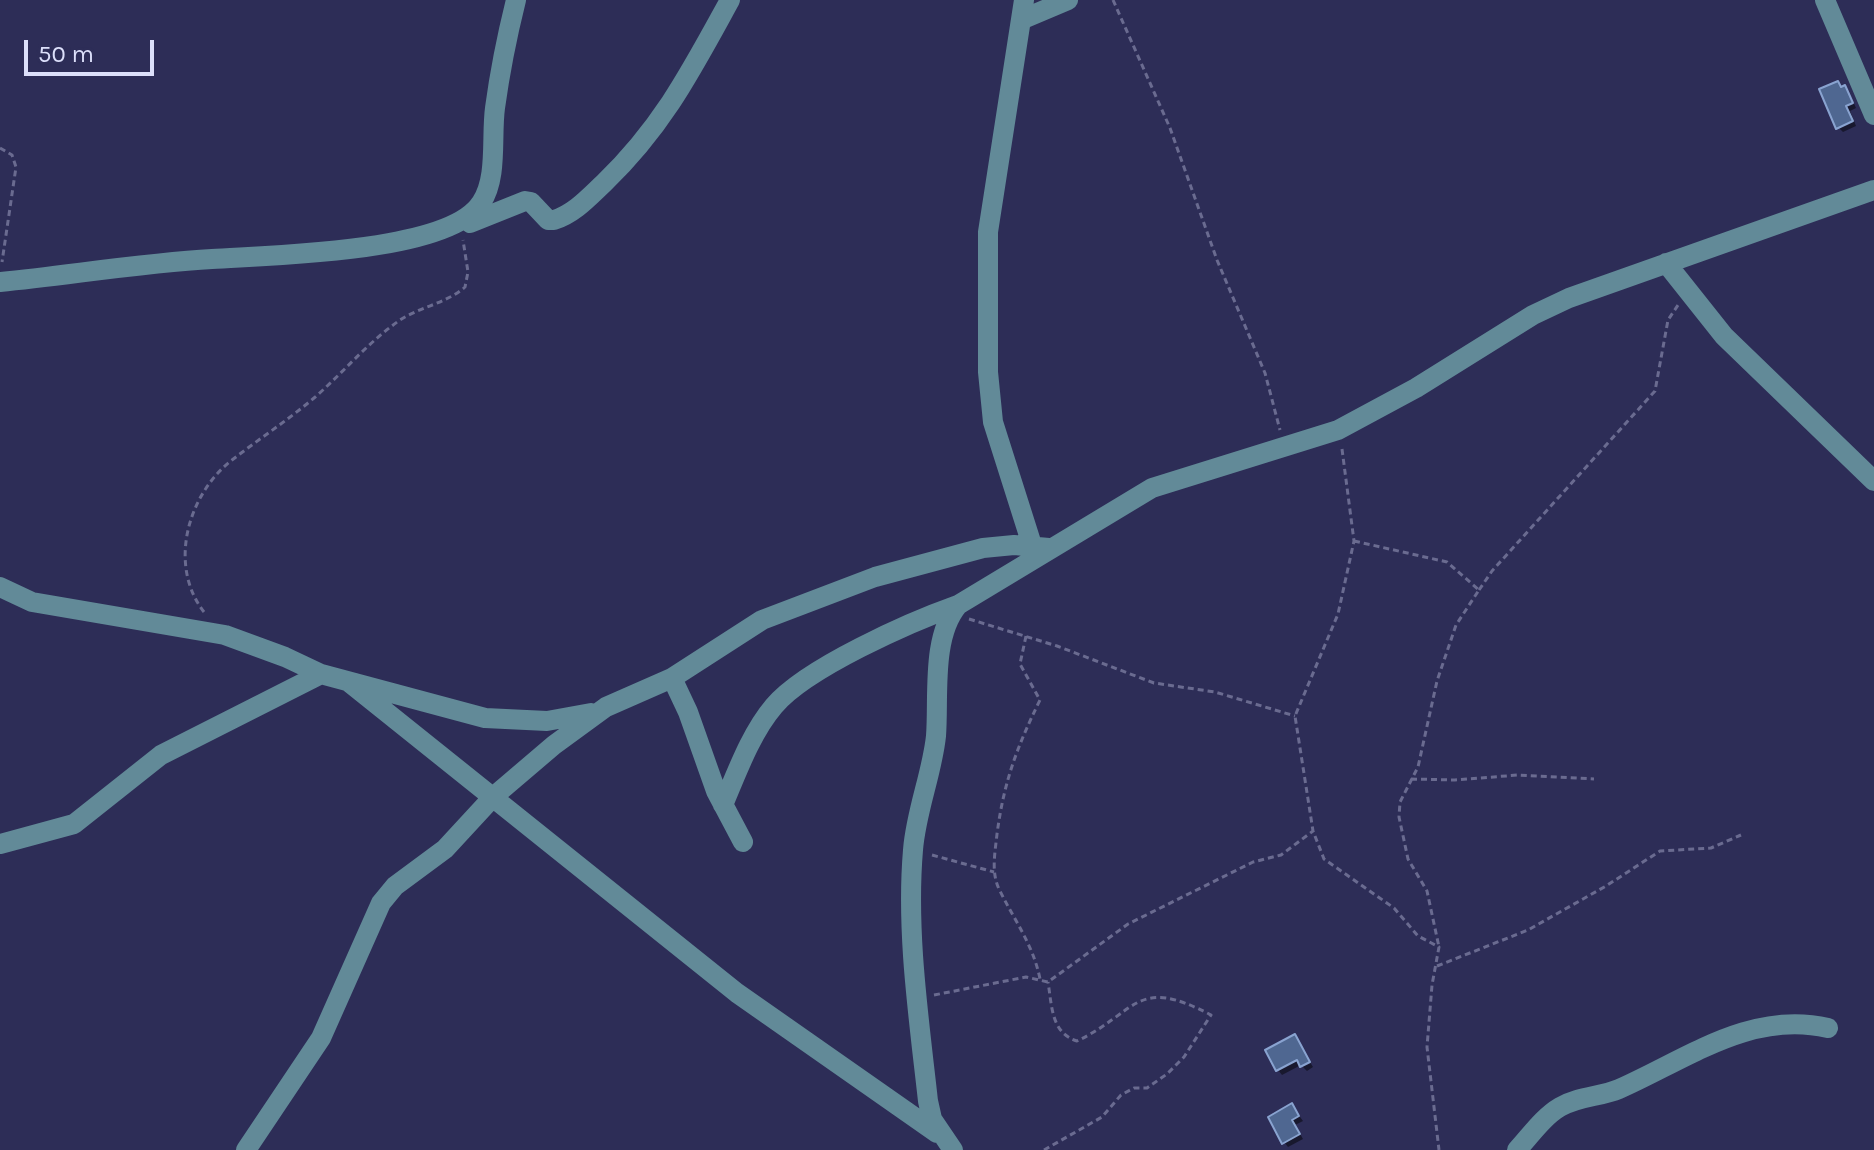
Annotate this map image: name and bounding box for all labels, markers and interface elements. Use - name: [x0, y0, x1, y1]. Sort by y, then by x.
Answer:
- scale bar: [28, 24, 158, 74]
- text: 50 m: [38, 40, 94, 68]

